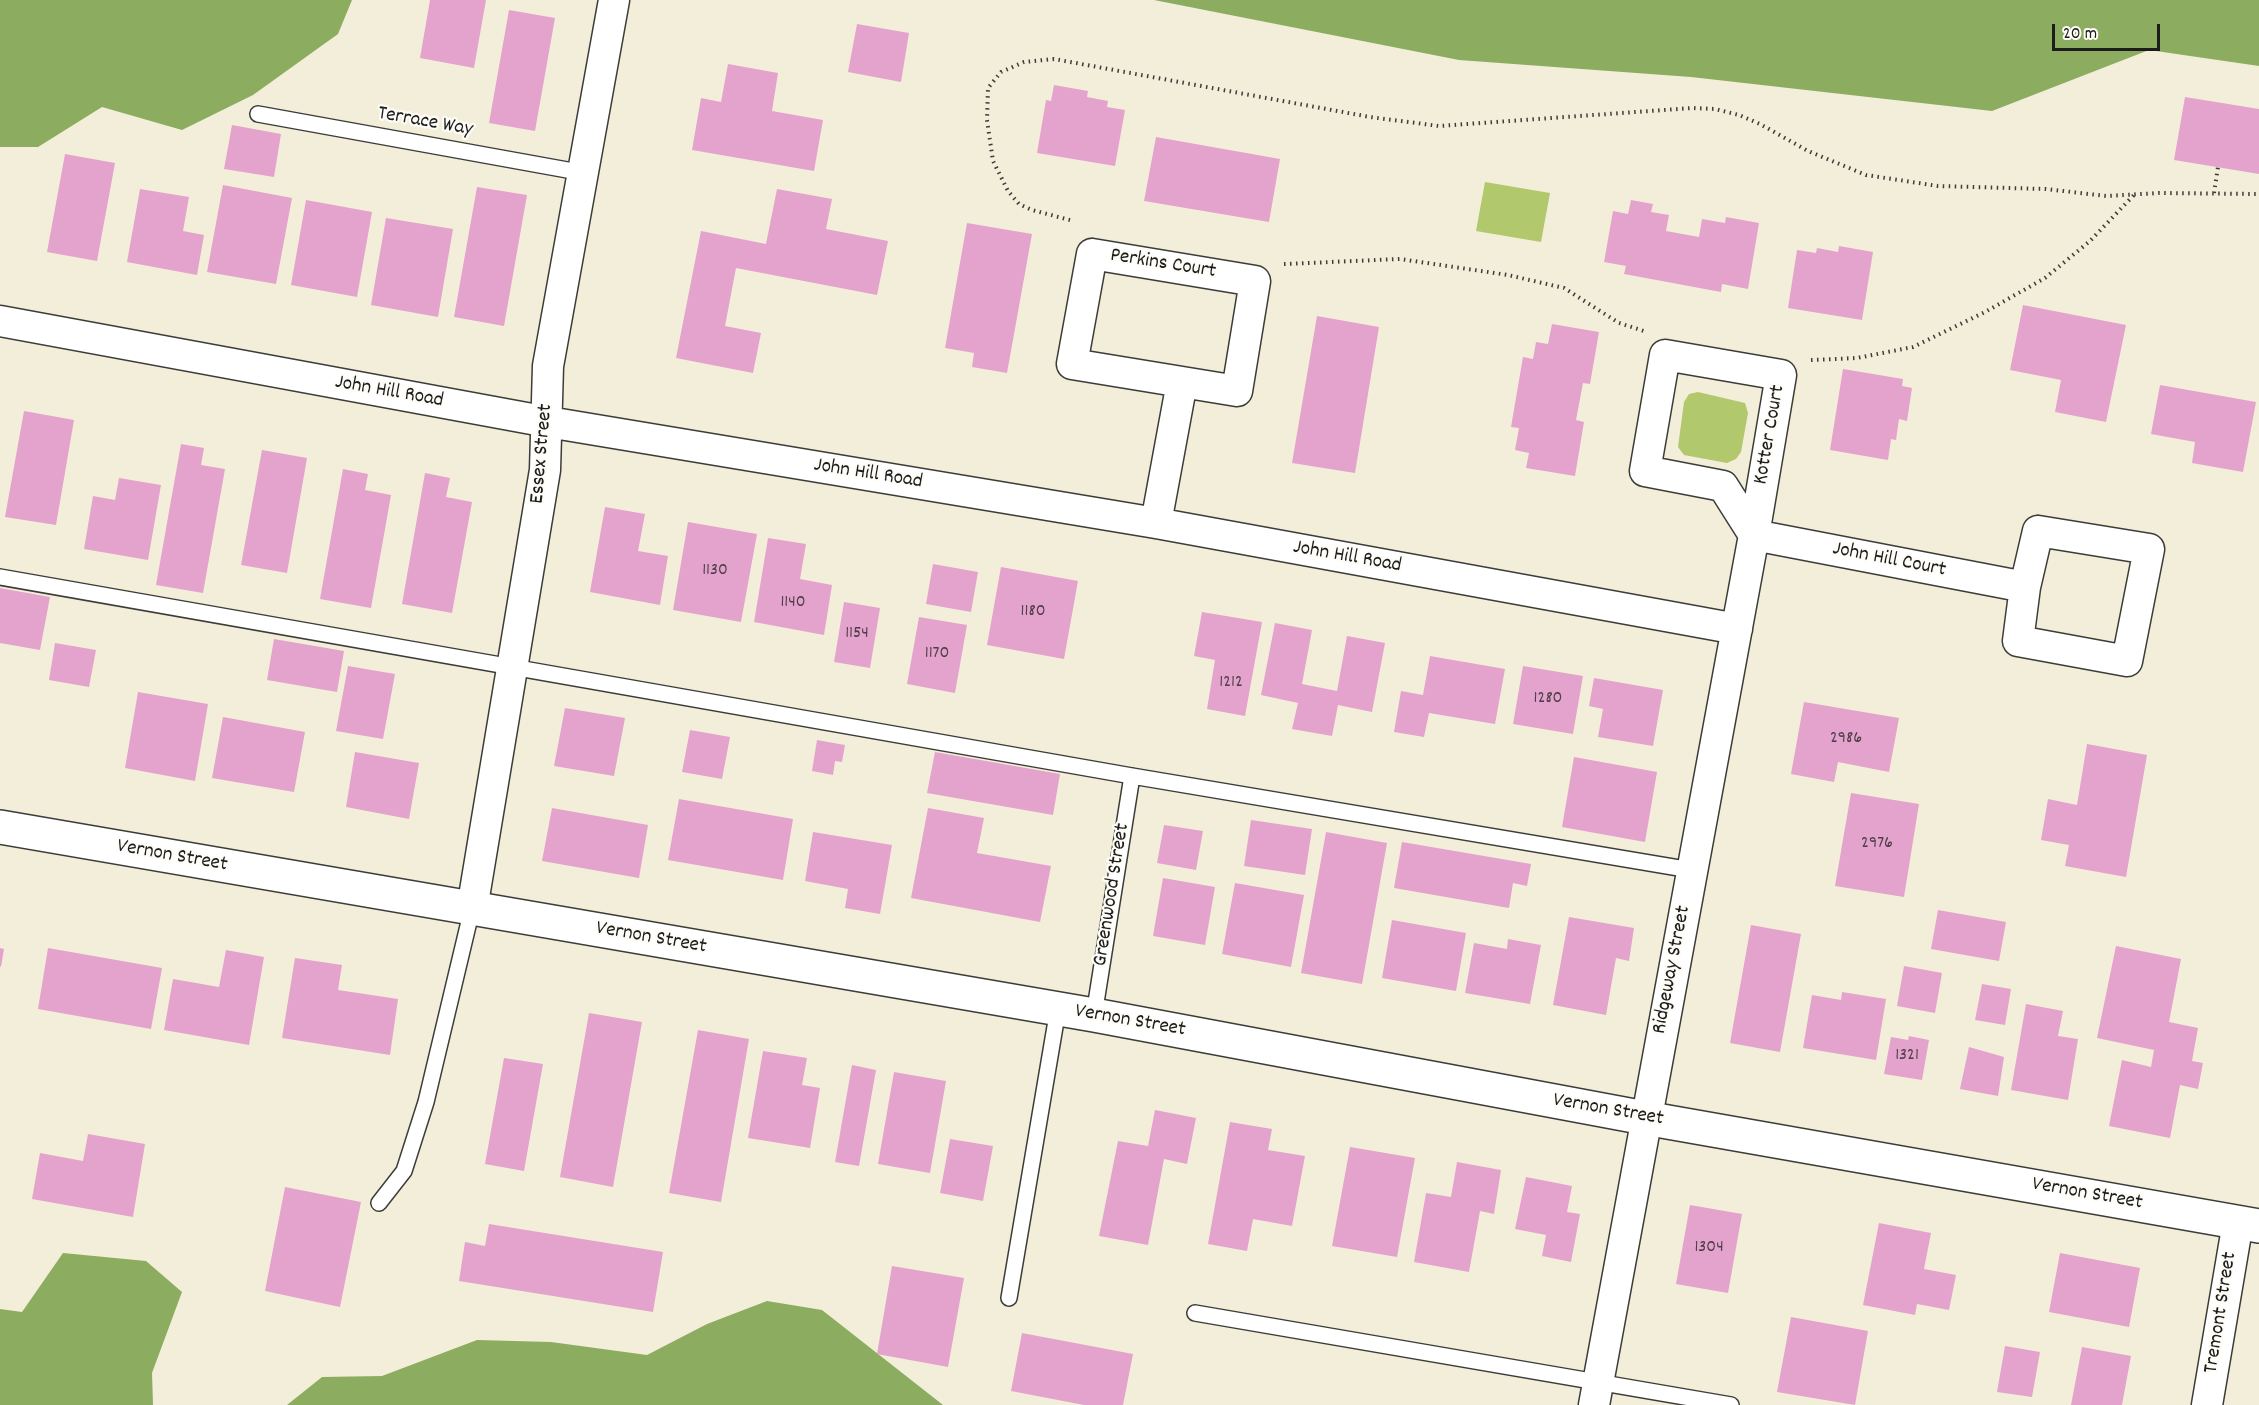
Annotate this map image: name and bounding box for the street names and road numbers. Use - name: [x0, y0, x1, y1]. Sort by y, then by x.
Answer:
- street label: Terrace Way: [376, 102, 474, 144]
- street label: Perkins Court: [1108, 244, 1218, 286]
- street label: John Hill Road: [333, 371, 445, 415]
- street label: Kotter Court: [1750, 383, 1792, 487]
- street label: Essex Street: [526, 403, 560, 505]
- street label: John Hill Road: [812, 454, 924, 496]
- street label: John Hill Road: [1291, 536, 1403, 580]
- street label: John Hill Court: [1830, 538, 1948, 584]
- street label: Greenwood Street: [1089, 822, 1137, 968]
- street label: Vernon Street: [115, 835, 229, 879]
- street label: Ridgeway Street: [1648, 904, 1698, 1036]
- street label: Vernon Street: [594, 917, 708, 961]
- street label: Vernon Street: [1073, 1000, 1187, 1044]
- street label: Vernon Street: [1551, 1089, 1665, 1133]
- street label: Vernon Street: [2030, 1173, 2144, 1217]
- street label: Tremont Street: [2200, 1251, 2244, 1375]

